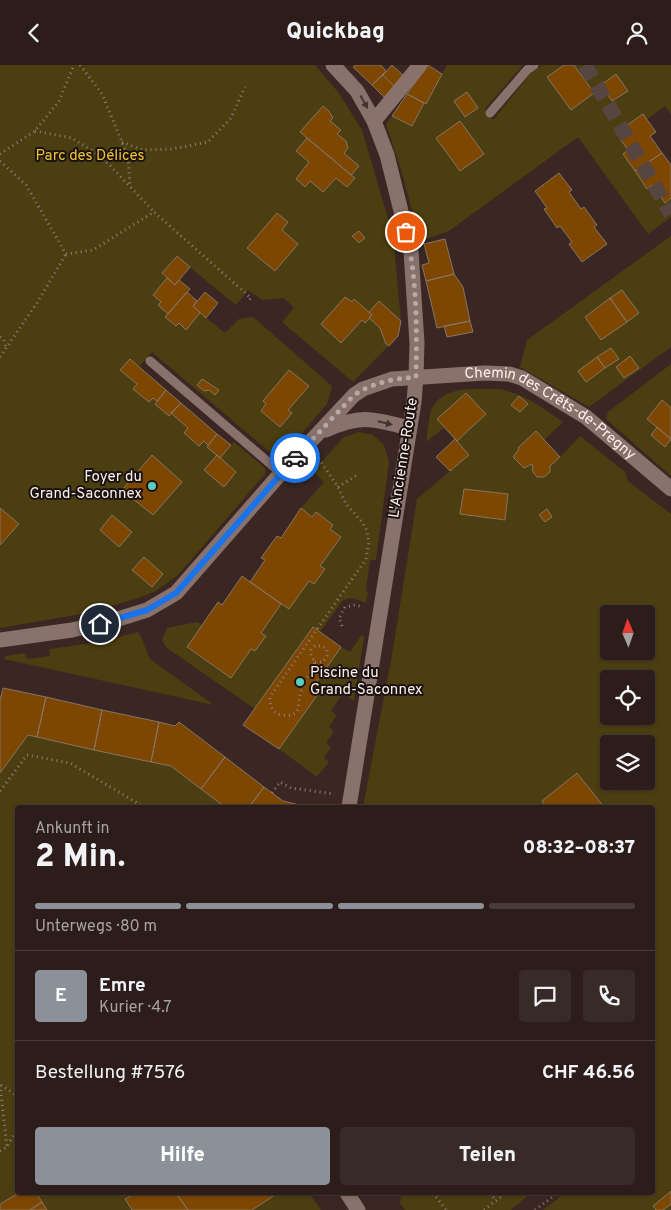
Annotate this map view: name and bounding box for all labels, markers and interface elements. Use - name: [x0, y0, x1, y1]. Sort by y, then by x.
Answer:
- icon: back: [20, 19, 48, 47]
- text: Quickbag: [286, 19, 385, 46]
- icon: person: [623, 19, 651, 47]
- one-way arrow: [359, 96, 368, 109]
- park label: Parc des Délices: [35, 147, 145, 166]
- pin: [385, 211, 427, 253]
- icon: bag: [392, 218, 420, 246]
- street label: Chemin des Crêts-de-Pregny: [464, 363, 640, 464]
- street label: L'Ancienne-Route: [385, 397, 423, 519]
- one-way arrow: [378, 419, 393, 427]
- courier: [270, 433, 320, 483]
- icon: car: [281, 444, 309, 472]
- place label: Foyer du Grand-Saconnex: [29, 468, 142, 504]
- marker: Foyer du Grand-Saconnex: [146, 480, 158, 492]
- pin: [79, 603, 121, 645]
- north arrow: [600, 605, 655, 660]
- map controls: [600, 605, 655, 790]
- icon: home: [86, 610, 114, 638]
- place label: Piscine du Grand-Saconnex: [310, 664, 423, 700]
- button: locate: [600, 670, 655, 725]
- marker: Piscine du Grand-Saconnex: [294, 676, 306, 688]
- button: layers: [600, 735, 655, 790]
- text: Ankunft in: [35, 819, 110, 839]
- text: 08:32–08:37: [523, 836, 635, 860]
- text: 2 Min.: [35, 838, 126, 878]
- text: Unterwegs · 80 m: [35, 917, 157, 937]
- button: chat: [519, 970, 571, 1022]
- button: phone: [583, 970, 635, 1022]
- text: Emre: [99, 974, 146, 998]
- text: E: [55, 984, 67, 1008]
- text: Kurier · 4.7: [99, 998, 172, 1018]
- text: Bestellung #7576: [35, 1061, 185, 1085]
- text: CHF 46.56: [542, 1061, 635, 1085]
- button: Hilfe: [35, 1127, 330, 1185]
- button: Teilen: [340, 1127, 635, 1185]

